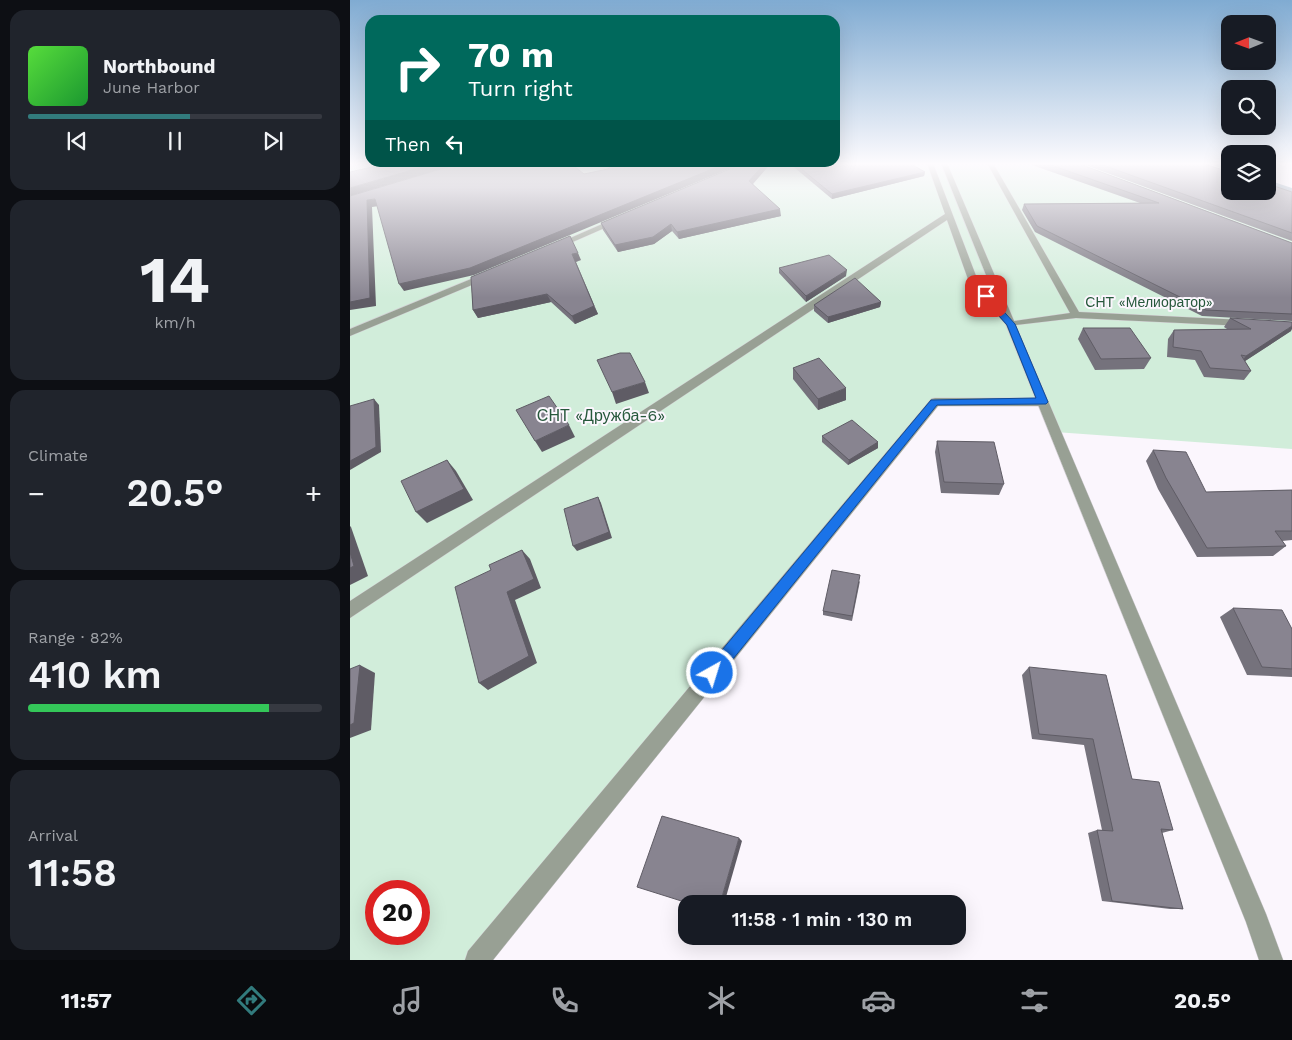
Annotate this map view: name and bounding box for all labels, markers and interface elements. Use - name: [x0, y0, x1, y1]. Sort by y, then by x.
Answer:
- north arrow: [1221, 15, 1276, 70]
- map controls: [1221, 15, 1276, 200]
- text: 70 m: [468, 34, 554, 76]
- icon: right: [385, 35, 450, 100]
- text: Northbound: [103, 55, 215, 78]
- text: Turn right: [468, 76, 573, 101]
- text: June Harbor: [103, 78, 200, 97]
- button: search: [1221, 80, 1276, 135]
- icon: previous: [63, 127, 91, 155]
- icon: pause: [161, 127, 189, 155]
- icon: next: [259, 127, 287, 155]
- icon: left: [441, 130, 469, 158]
- text: Then: [385, 133, 431, 156]
- button: layers: [1221, 145, 1276, 200]
- text: 14: [140, 242, 210, 318]
- pin: [965, 275, 1007, 317]
- icon: arrive: [972, 282, 1000, 310]
- park label: СНТ «Мелиоратор»: [1085, 294, 1213, 310]
- text: km/h: [154, 313, 196, 332]
- park label: СНТ «Дружба-6»: [537, 406, 665, 425]
- text: Climate: [28, 446, 88, 465]
- text: 20.5°: [126, 471, 224, 515]
- text: −: [28, 477, 45, 510]
- text: +: [305, 477, 322, 510]
- text: Range · 82%: [28, 628, 123, 647]
- position arrow: [685, 646, 737, 698]
- text: 410 km: [28, 653, 162, 697]
- text: Arrival: [28, 826, 78, 845]
- text: 11:58: [28, 851, 117, 895]
- speed limit sign: 20: [365, 880, 430, 945]
- text: 11:58 · 1 min · 130 m: [732, 908, 912, 931]
- icon: directions: [234, 983, 269, 1018]
- icon: music: [390, 983, 425, 1018]
- icon: phone: [547, 983, 582, 1018]
- icon: climate: [704, 983, 739, 1018]
- icon: car: [861, 983, 896, 1018]
- icon: filters: [1017, 983, 1052, 1018]
- text: 11:57: [61, 988, 112, 1013]
- text: 20.5°: [1174, 988, 1231, 1013]

